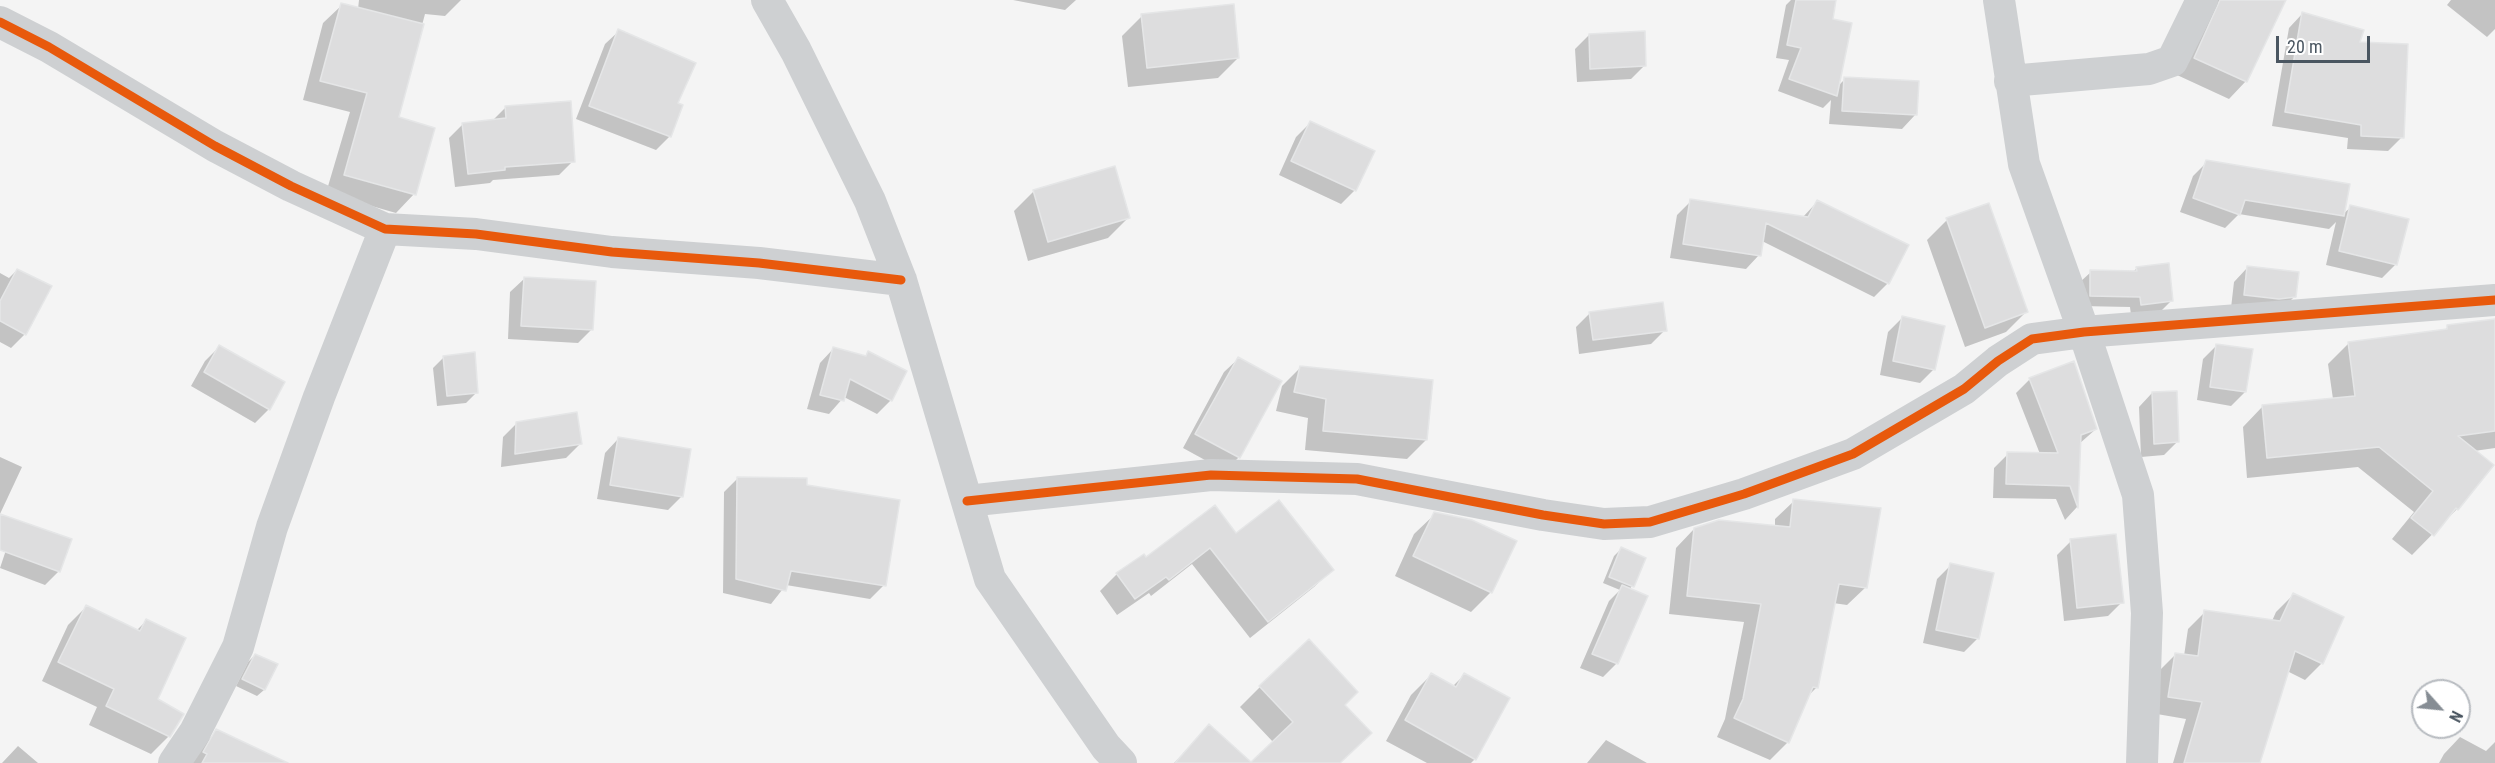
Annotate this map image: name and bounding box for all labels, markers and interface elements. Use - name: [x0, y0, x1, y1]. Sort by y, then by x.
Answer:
- scale bar: [2279, 24, 2374, 62]
- text: 20 m: [2287, 36, 2322, 57]
- north arrow: [2411, 679, 2471, 739]
- text: N: [2445, 708, 2466, 725]

